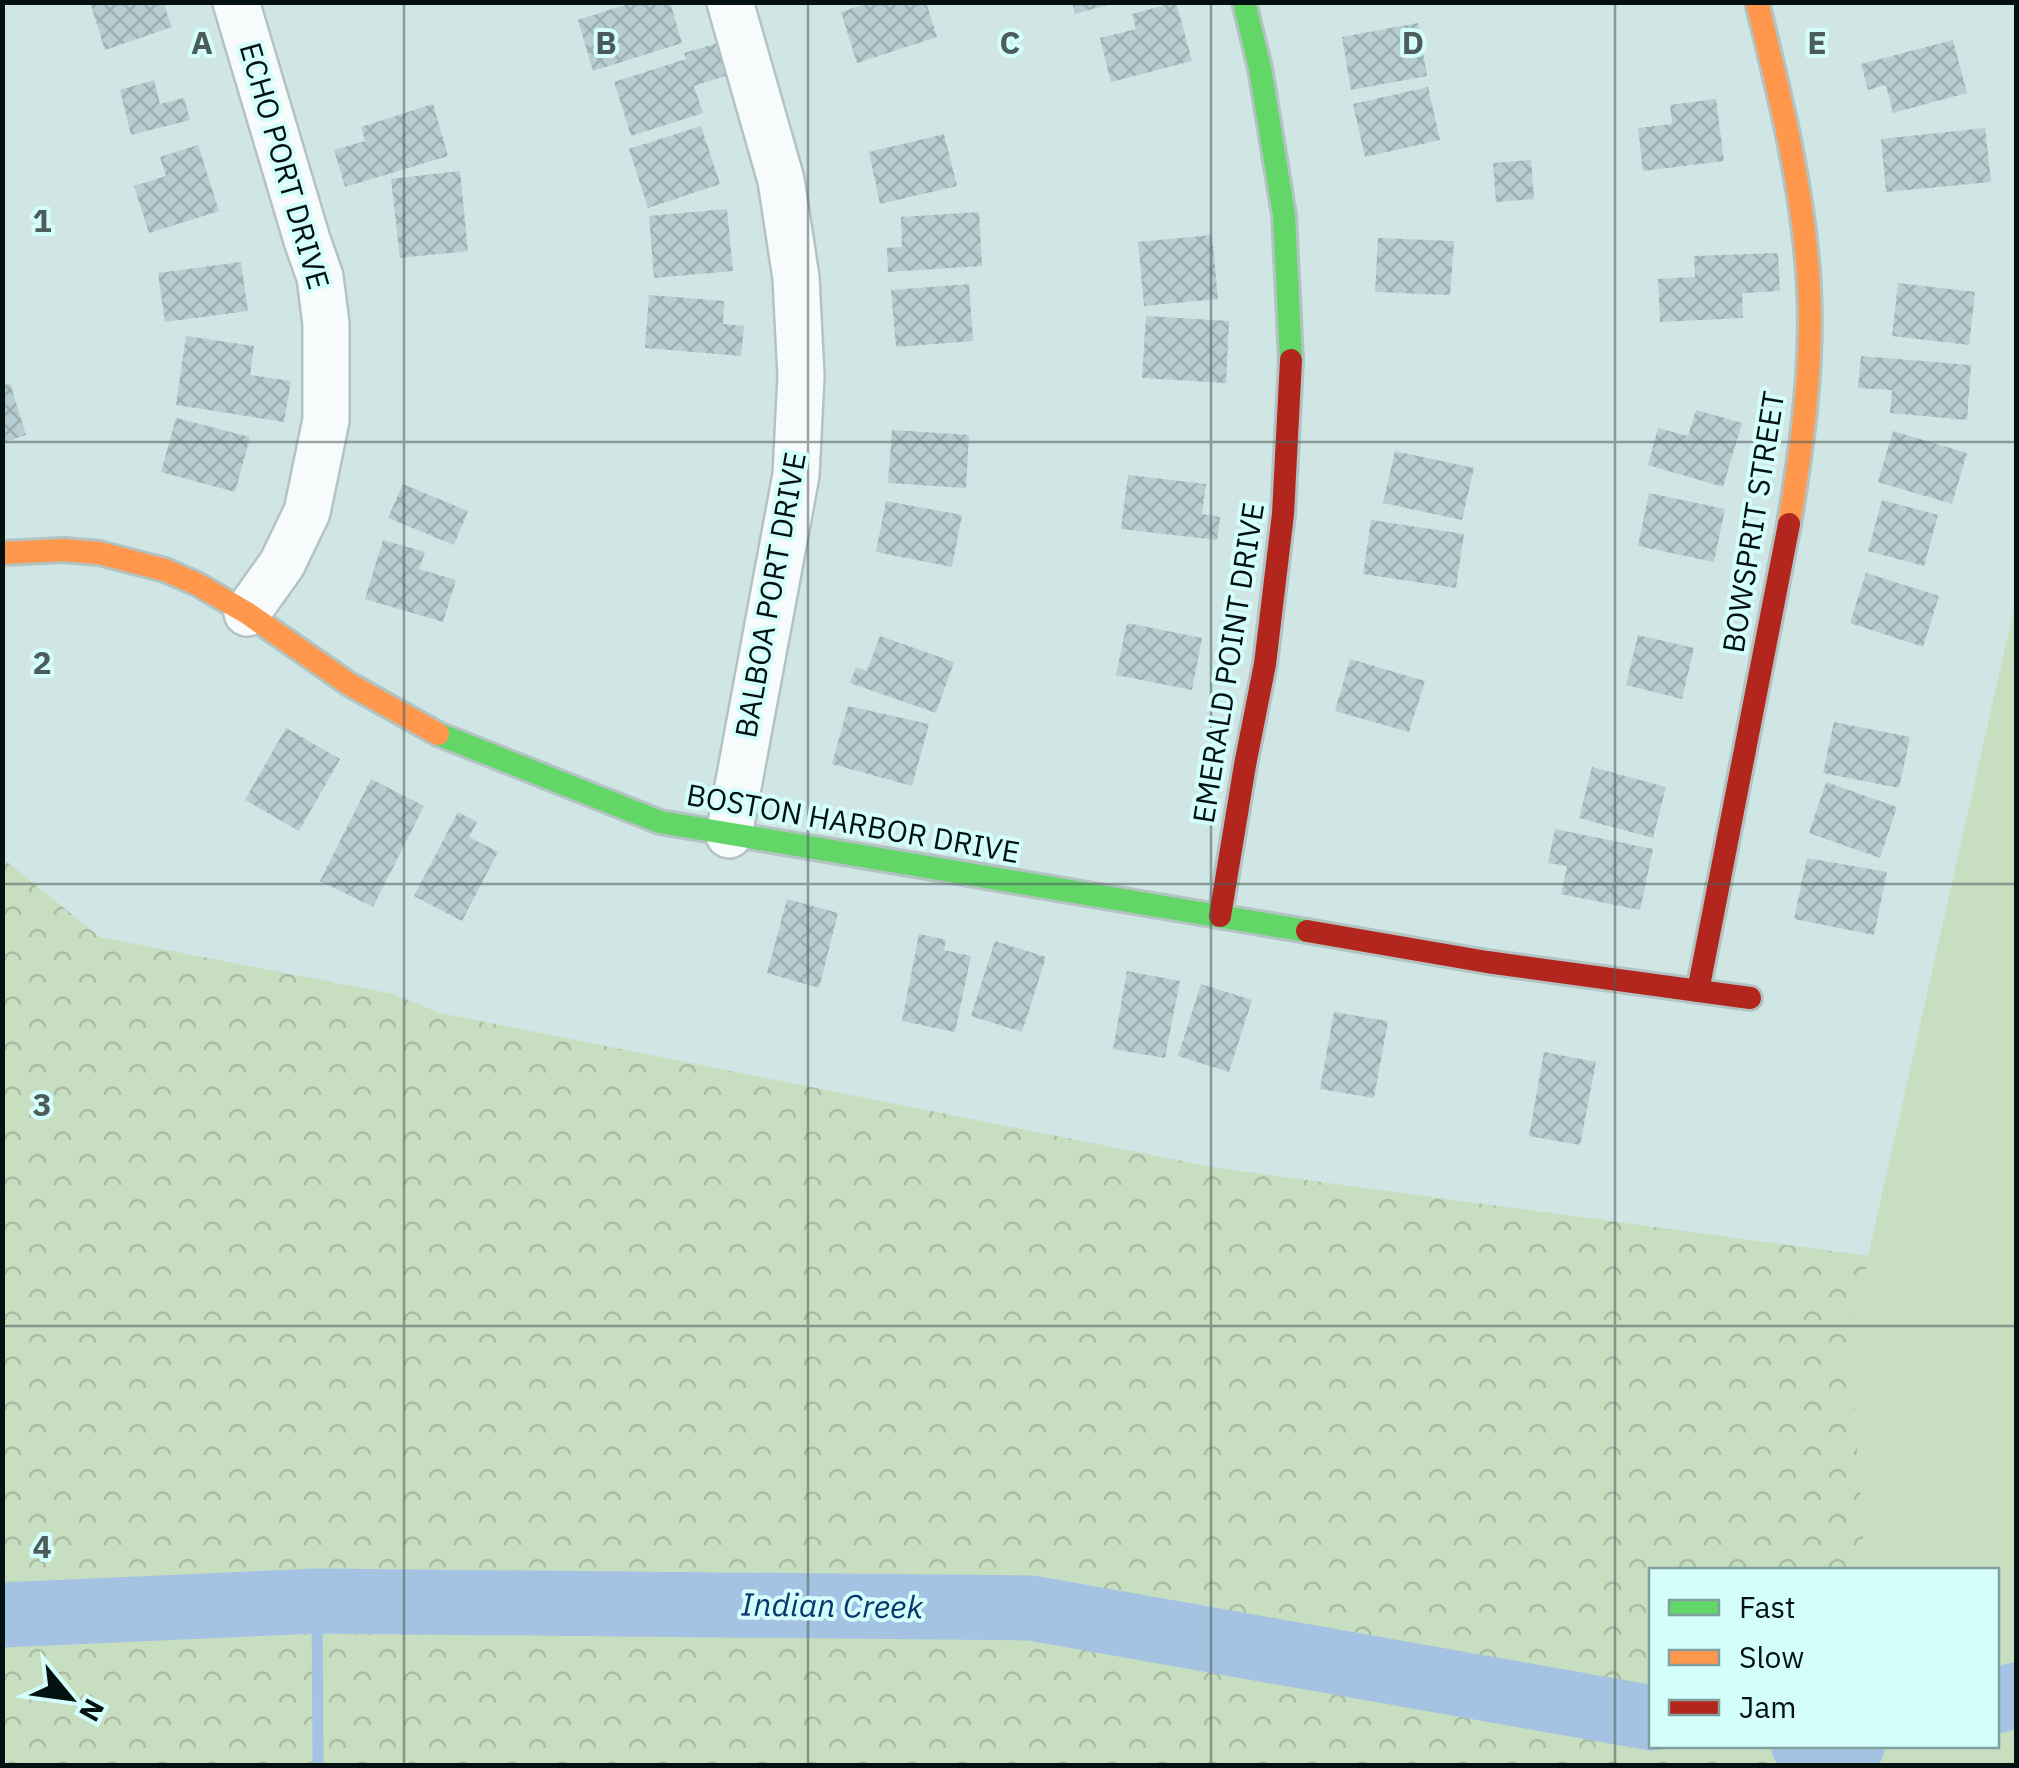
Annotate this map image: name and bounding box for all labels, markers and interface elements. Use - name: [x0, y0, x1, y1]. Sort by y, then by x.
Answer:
- text: A: [191, 21, 213, 63]
- text: B: [595, 21, 617, 63]
- text: C: [1000, 21, 1020, 63]
- text: D: [1402, 21, 1424, 63]
- text: E: [1807, 21, 1827, 63]
- street label: ECHO PORT DRIVE: [232, 38, 339, 293]
- text: 1: [32, 199, 52, 241]
- street label: BOWSPRIT STREET: [1713, 388, 1792, 655]
- street label: BALBOA PORT DRIVE: [725, 449, 814, 741]
- street label: EMERALD POINT DRIVE: [1183, 500, 1272, 826]
- text: 2: [32, 641, 52, 683]
- street label: BOSTON HARBOR DRIVE: [684, 774, 1023, 871]
- text: 3: [32, 1083, 52, 1125]
- text: 4: [32, 1525, 52, 1567]
- legend: [1649, 1568, 1999, 1748]
- water label: Indian Creek: [741, 1582, 925, 1628]
- text: Fast: [1739, 1587, 1796, 1626]
- text: Slow: [1739, 1637, 1804, 1676]
- north arrow: [20, 1648, 120, 1748]
- text: Jam: [1739, 1687, 1797, 1726]
- text: N: [71, 1693, 113, 1728]

